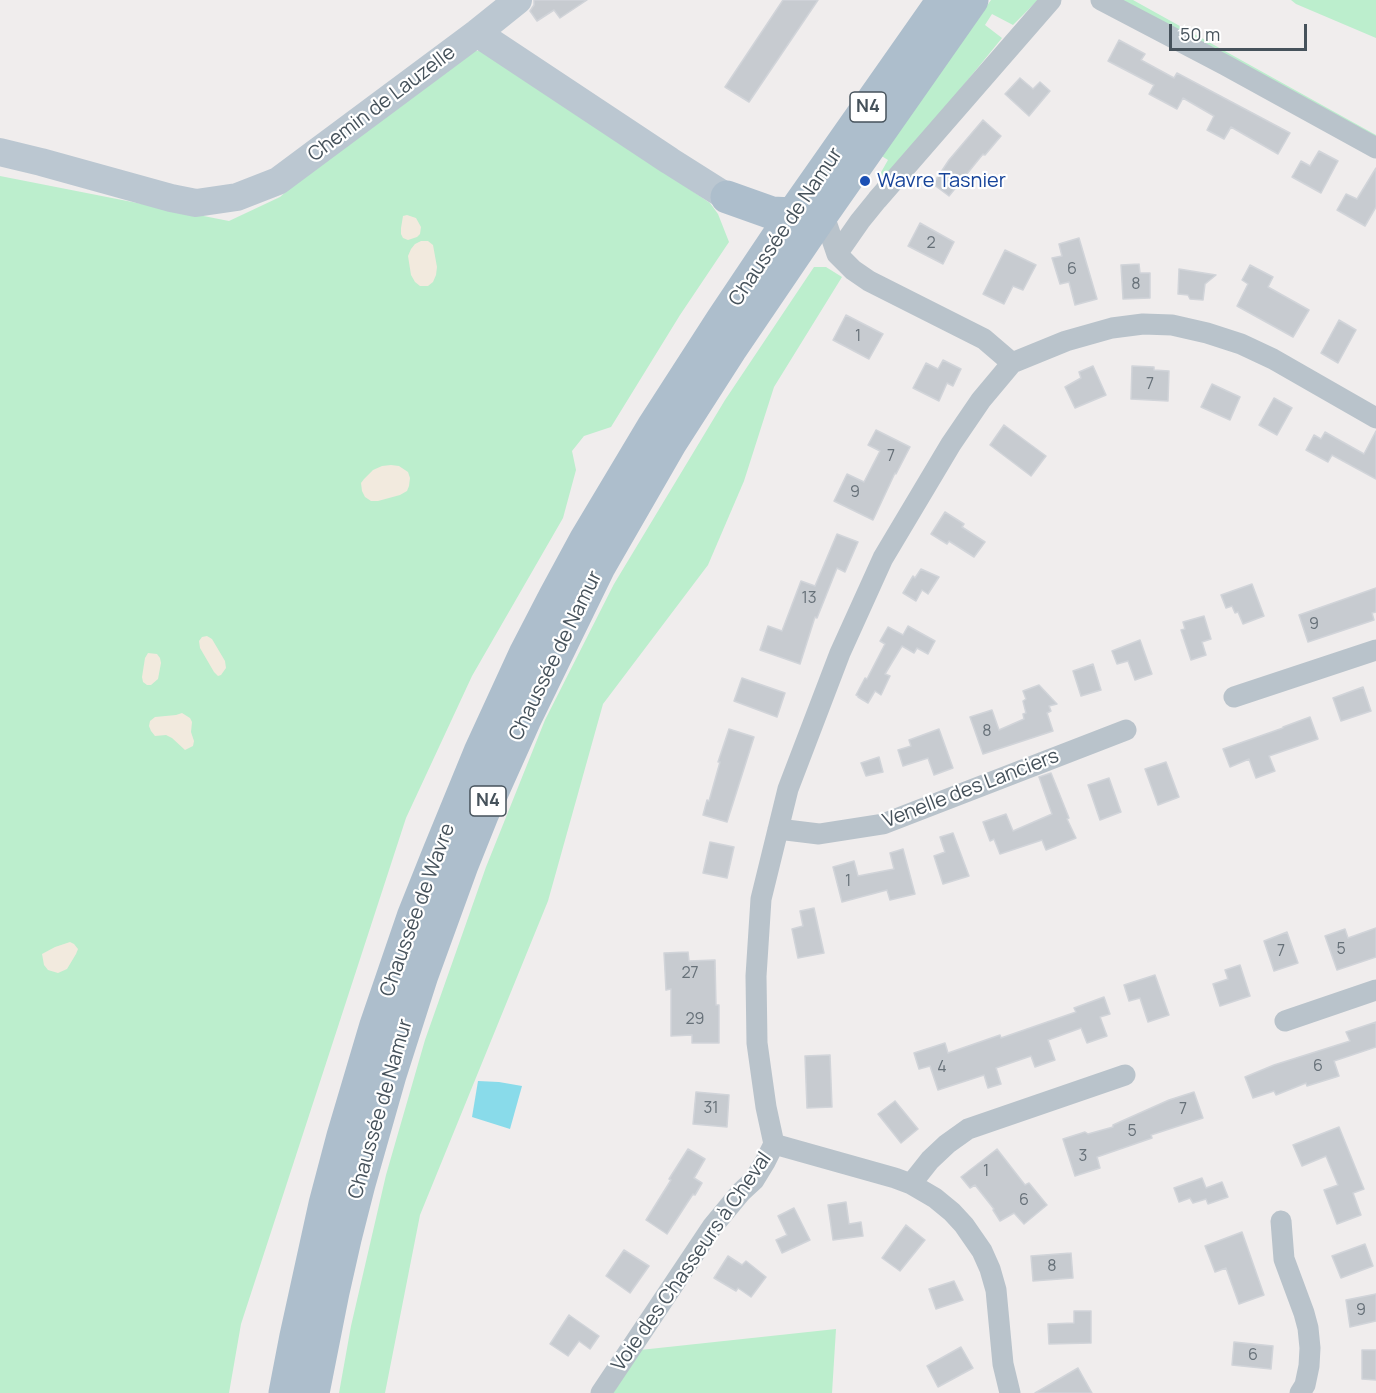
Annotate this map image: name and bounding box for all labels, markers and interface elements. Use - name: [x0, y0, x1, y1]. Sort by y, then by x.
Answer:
- scale bar: [1172, 12, 1310, 50]
- text: 50 m: [1180, 22, 1220, 46]
- street label: Chemin de Lauzelle: [304, 41, 460, 167]
- road number: N4: [850, 92, 886, 122]
- street label: Chaussée de Namur: [724, 143, 848, 311]
- place label: Wavre Tasnier: [877, 169, 1006, 193]
- marker: Wavre Tasnier: [858, 174, 872, 188]
- house number: 2: [926, 234, 936, 254]
- house number: 6: [1067, 260, 1077, 280]
- house number: 8: [1131, 275, 1141, 295]
- house number: 1: [855, 327, 861, 347]
- house number: 7: [1146, 375, 1154, 395]
- house number: 7: [887, 447, 895, 467]
- house number: 9: [850, 483, 860, 503]
- street label: Chaussée de Namur: [504, 567, 608, 745]
- house number: 13: [801, 589, 817, 609]
- house number: 9: [1309, 615, 1319, 635]
- house number: 8: [982, 722, 992, 742]
- street label: Venelle des Lanciers: [880, 744, 1062, 834]
- road number: N4: [470, 786, 506, 816]
- street label: Chaussée de Wavre: [376, 820, 460, 1000]
- house number: 1: [845, 872, 851, 892]
- house number: 5: [1336, 940, 1346, 960]
- house number: 7: [1277, 942, 1285, 962]
- house number: 27: [681, 964, 699, 984]
- house number: 29: [685, 1010, 705, 1030]
- street label: Chaussée de Namur: [344, 1016, 418, 1202]
- house number: 6: [1313, 1057, 1323, 1077]
- house number: 4: [937, 1058, 947, 1078]
- house number: 31: [703, 1099, 719, 1119]
- house number: 7: [1179, 1100, 1187, 1120]
- house number: 5: [1127, 1122, 1137, 1142]
- house number: 3: [1079, 1147, 1087, 1167]
- street label: Voie des Chasseurs à Cheval: [607, 1148, 777, 1376]
- house number: 1: [983, 1162, 989, 1182]
- house number: 6: [1019, 1191, 1029, 1211]
- house number: 8: [1047, 1257, 1057, 1277]
- house number: 9: [1356, 1301, 1366, 1321]
- house number: 6: [1248, 1346, 1258, 1366]

